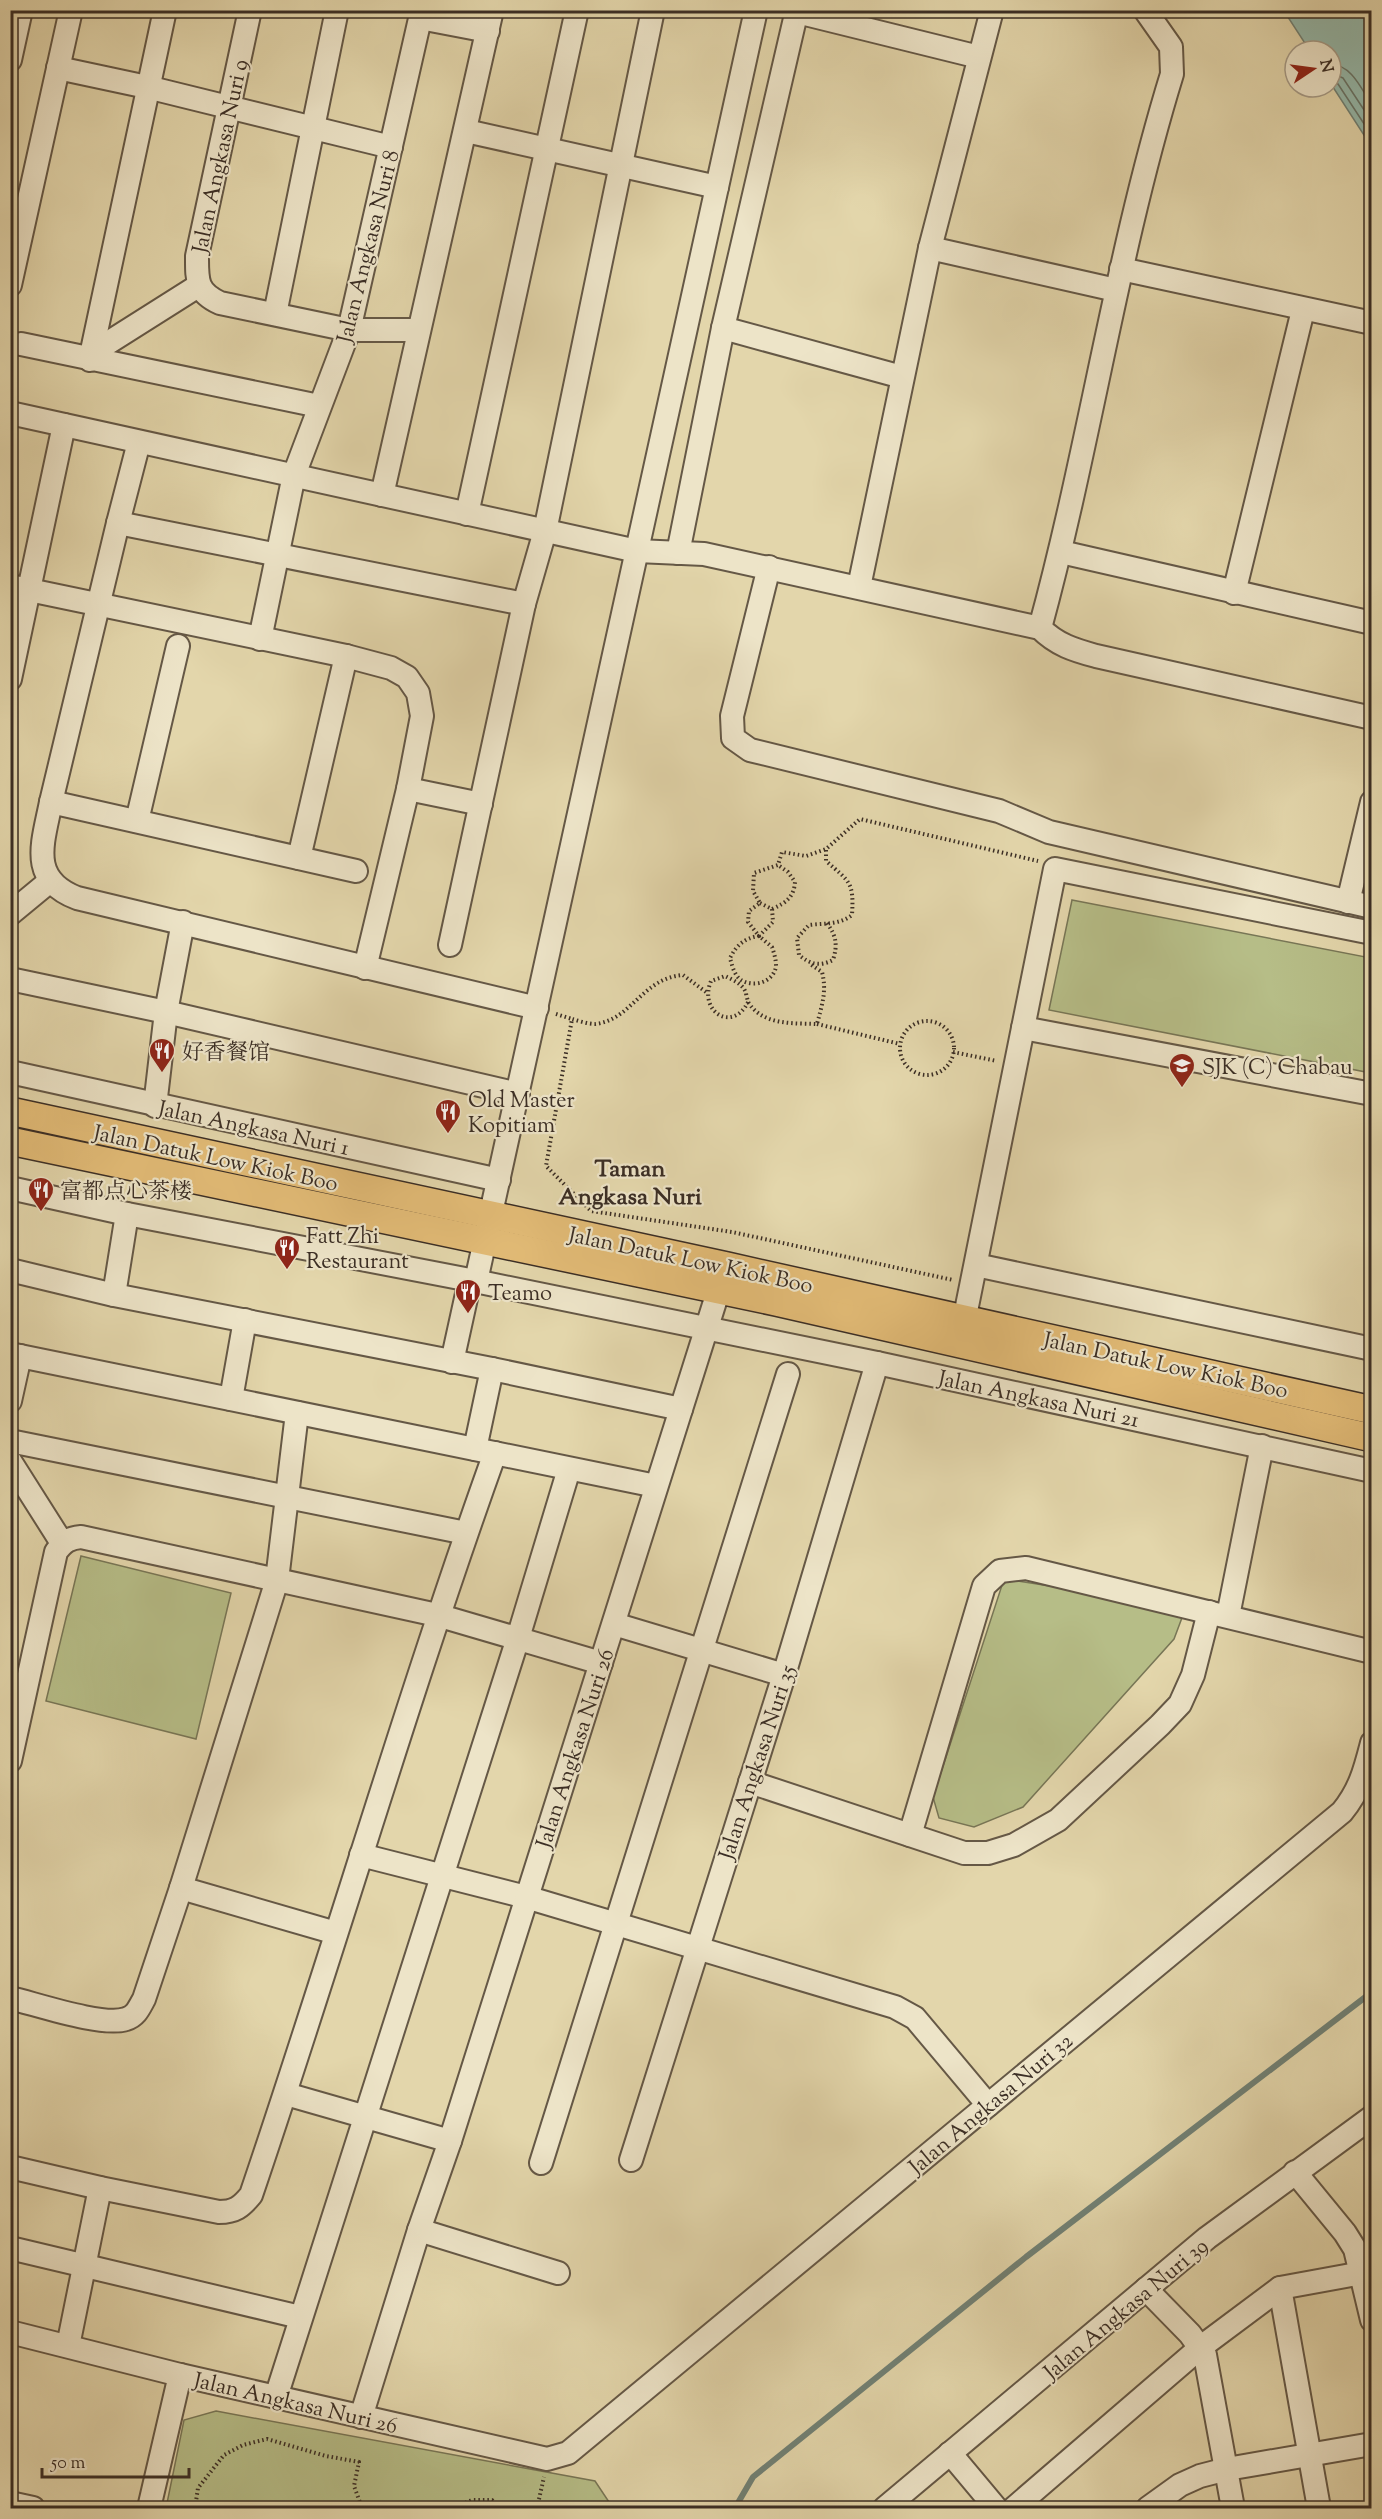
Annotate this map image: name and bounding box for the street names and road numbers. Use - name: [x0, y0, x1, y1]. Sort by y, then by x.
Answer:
- street label: Jalan Angkasa Nuri 9: [186, 57, 258, 258]
- street label: Jalan Angkasa Nuri 8: [330, 147, 409, 348]
- street label: Jalan Angkasa Nuri 1: [154, 1094, 352, 1166]
- street label: Jalan Datuk Low Kiok Boo: [89, 1118, 341, 1201]
- street label: Jalan Datuk Low Kiok Boo: [564, 1220, 816, 1303]
- street label: Jalan Datuk Low Kiok Boo: [1039, 1325, 1291, 1408]
- street label: Jalan Angkasa Nuri 21: [934, 1364, 1142, 1438]
- street label: Jalan Angkasa Nuri 26: [529, 1645, 624, 1854]
- street label: Jalan Angkasa Nuri 35: [712, 1661, 806, 1865]
- street label: Jalan Angkasa Nuri 32: [902, 2027, 1081, 2184]
- street label: Jalan Angkasa Nuri 39: [1037, 2232, 1216, 2389]
- street label: Jalan Angkasa Nuri 26: [189, 2366, 400, 2444]

